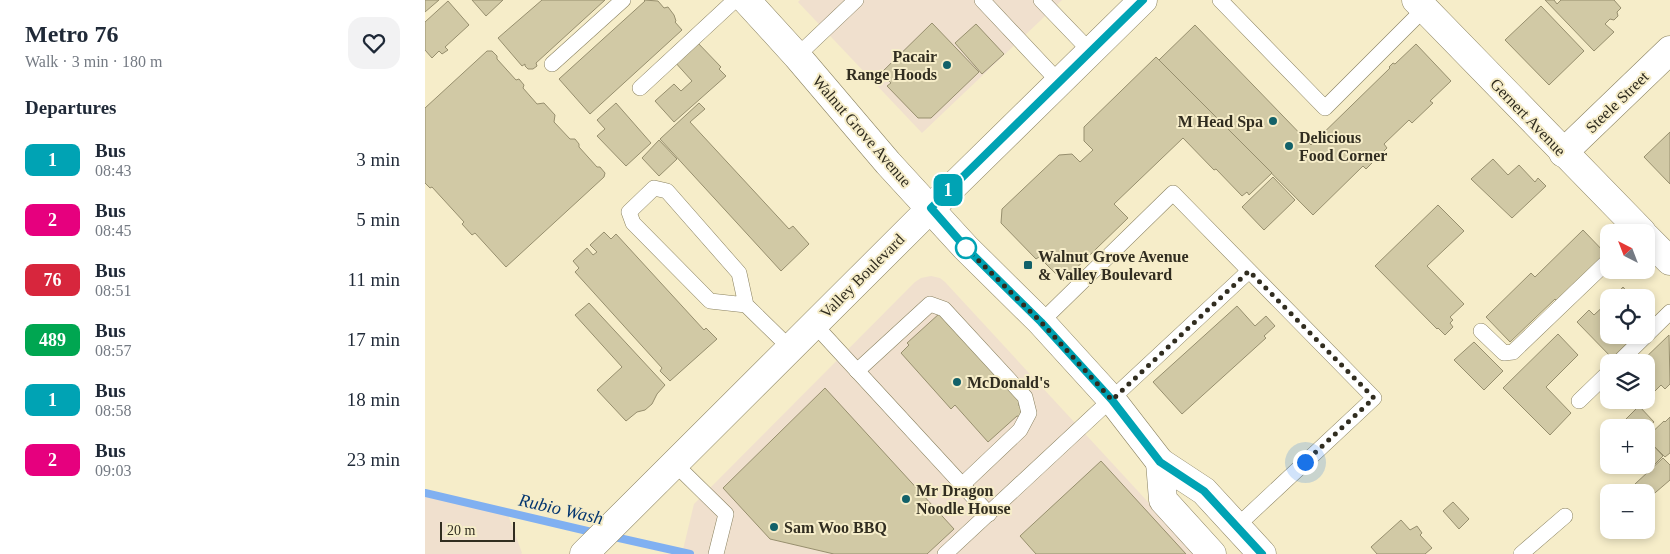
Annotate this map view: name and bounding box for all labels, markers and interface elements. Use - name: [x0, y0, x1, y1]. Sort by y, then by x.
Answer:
- button: heart: [348, 17, 400, 69]
- text: Metro 76: [25, 21, 119, 47]
- place label: Pacair Range Hoods: [846, 48, 937, 84]
- text: Walk · 3 min · 180 m: [25, 53, 162, 70]
- marker: Pacair Range Hoods: [941, 59, 953, 71]
- street label: Steele Street: [1582, 68, 1652, 136]
- street label: Walnut Grove Avenue: [809, 72, 915, 190]
- street label: Gernert Avenue: [1487, 75, 1569, 159]
- text: Departures: [25, 97, 116, 118]
- place label: M Head Spa: [1178, 113, 1263, 131]
- marker: M Head Spa: [1267, 115, 1279, 127]
- place label: Delicious Food Corner: [1299, 129, 1387, 164]
- text: Bus: [95, 140, 126, 161]
- marker: Delicious Food Corner: [1283, 140, 1295, 152]
- text: 3 min: [356, 149, 400, 170]
- text: 1: [48, 150, 57, 170]
- text: 08:43: [95, 162, 131, 179]
- line badge: 1: [932, 174, 964, 206]
- text: 1: [944, 180, 953, 200]
- text: Bus: [95, 200, 126, 221]
- text: 5 min: [356, 209, 400, 230]
- text: 2: [48, 210, 57, 230]
- text: 08:45: [95, 222, 131, 239]
- north arrow: [1600, 224, 1655, 279]
- map controls: [1600, 224, 1655, 539]
- street label: Valley Boulevard: [817, 231, 908, 322]
- unlabelled marker: [955, 237, 977, 259]
- place label: Walnut Grove Avenue & Valley Boulevard: [1038, 248, 1189, 284]
- marker: Walnut Grove Avenue & Valley Boulevard: [1022, 259, 1034, 271]
- text: Bus: [95, 260, 126, 281]
- text: 11 min: [347, 269, 400, 290]
- text: 76: [44, 270, 62, 290]
- text: 08:51: [95, 282, 131, 299]
- button: locate: [1600, 289, 1655, 344]
- text: Bus: [95, 320, 126, 341]
- text: 17 min: [347, 329, 400, 350]
- text: 489: [39, 330, 66, 350]
- text: 08:57: [95, 342, 131, 359]
- button: layers: [1600, 354, 1655, 409]
- place label: McDonald's: [967, 374, 1050, 391]
- marker: McDonald's: [951, 376, 963, 388]
- text: Bus: [95, 380, 126, 401]
- text: 18 min: [347, 389, 400, 410]
- text: 1: [48, 390, 57, 410]
- text: 08:58: [95, 402, 131, 419]
- button: +: [1600, 419, 1655, 474]
- text: Bus: [95, 440, 126, 461]
- text: 23 min: [347, 449, 400, 470]
- text: 2: [48, 450, 57, 470]
- your location: [1293, 450, 1318, 475]
- text: 09:03: [95, 462, 131, 479]
- place label: Mr Dragon Noodle House: [916, 482, 1011, 517]
- button: −: [1600, 484, 1655, 539]
- water label: Rubio Wash: [516, 489, 605, 528]
- marker: Mr Dragon Noodle House: [900, 493, 912, 505]
- scale bar: [440, 519, 515, 542]
- place label: Sam Woo BBQ: [784, 519, 887, 536]
- marker: Sam Woo BBQ: [768, 521, 780, 533]
- text: 20 m: [447, 523, 475, 538]

